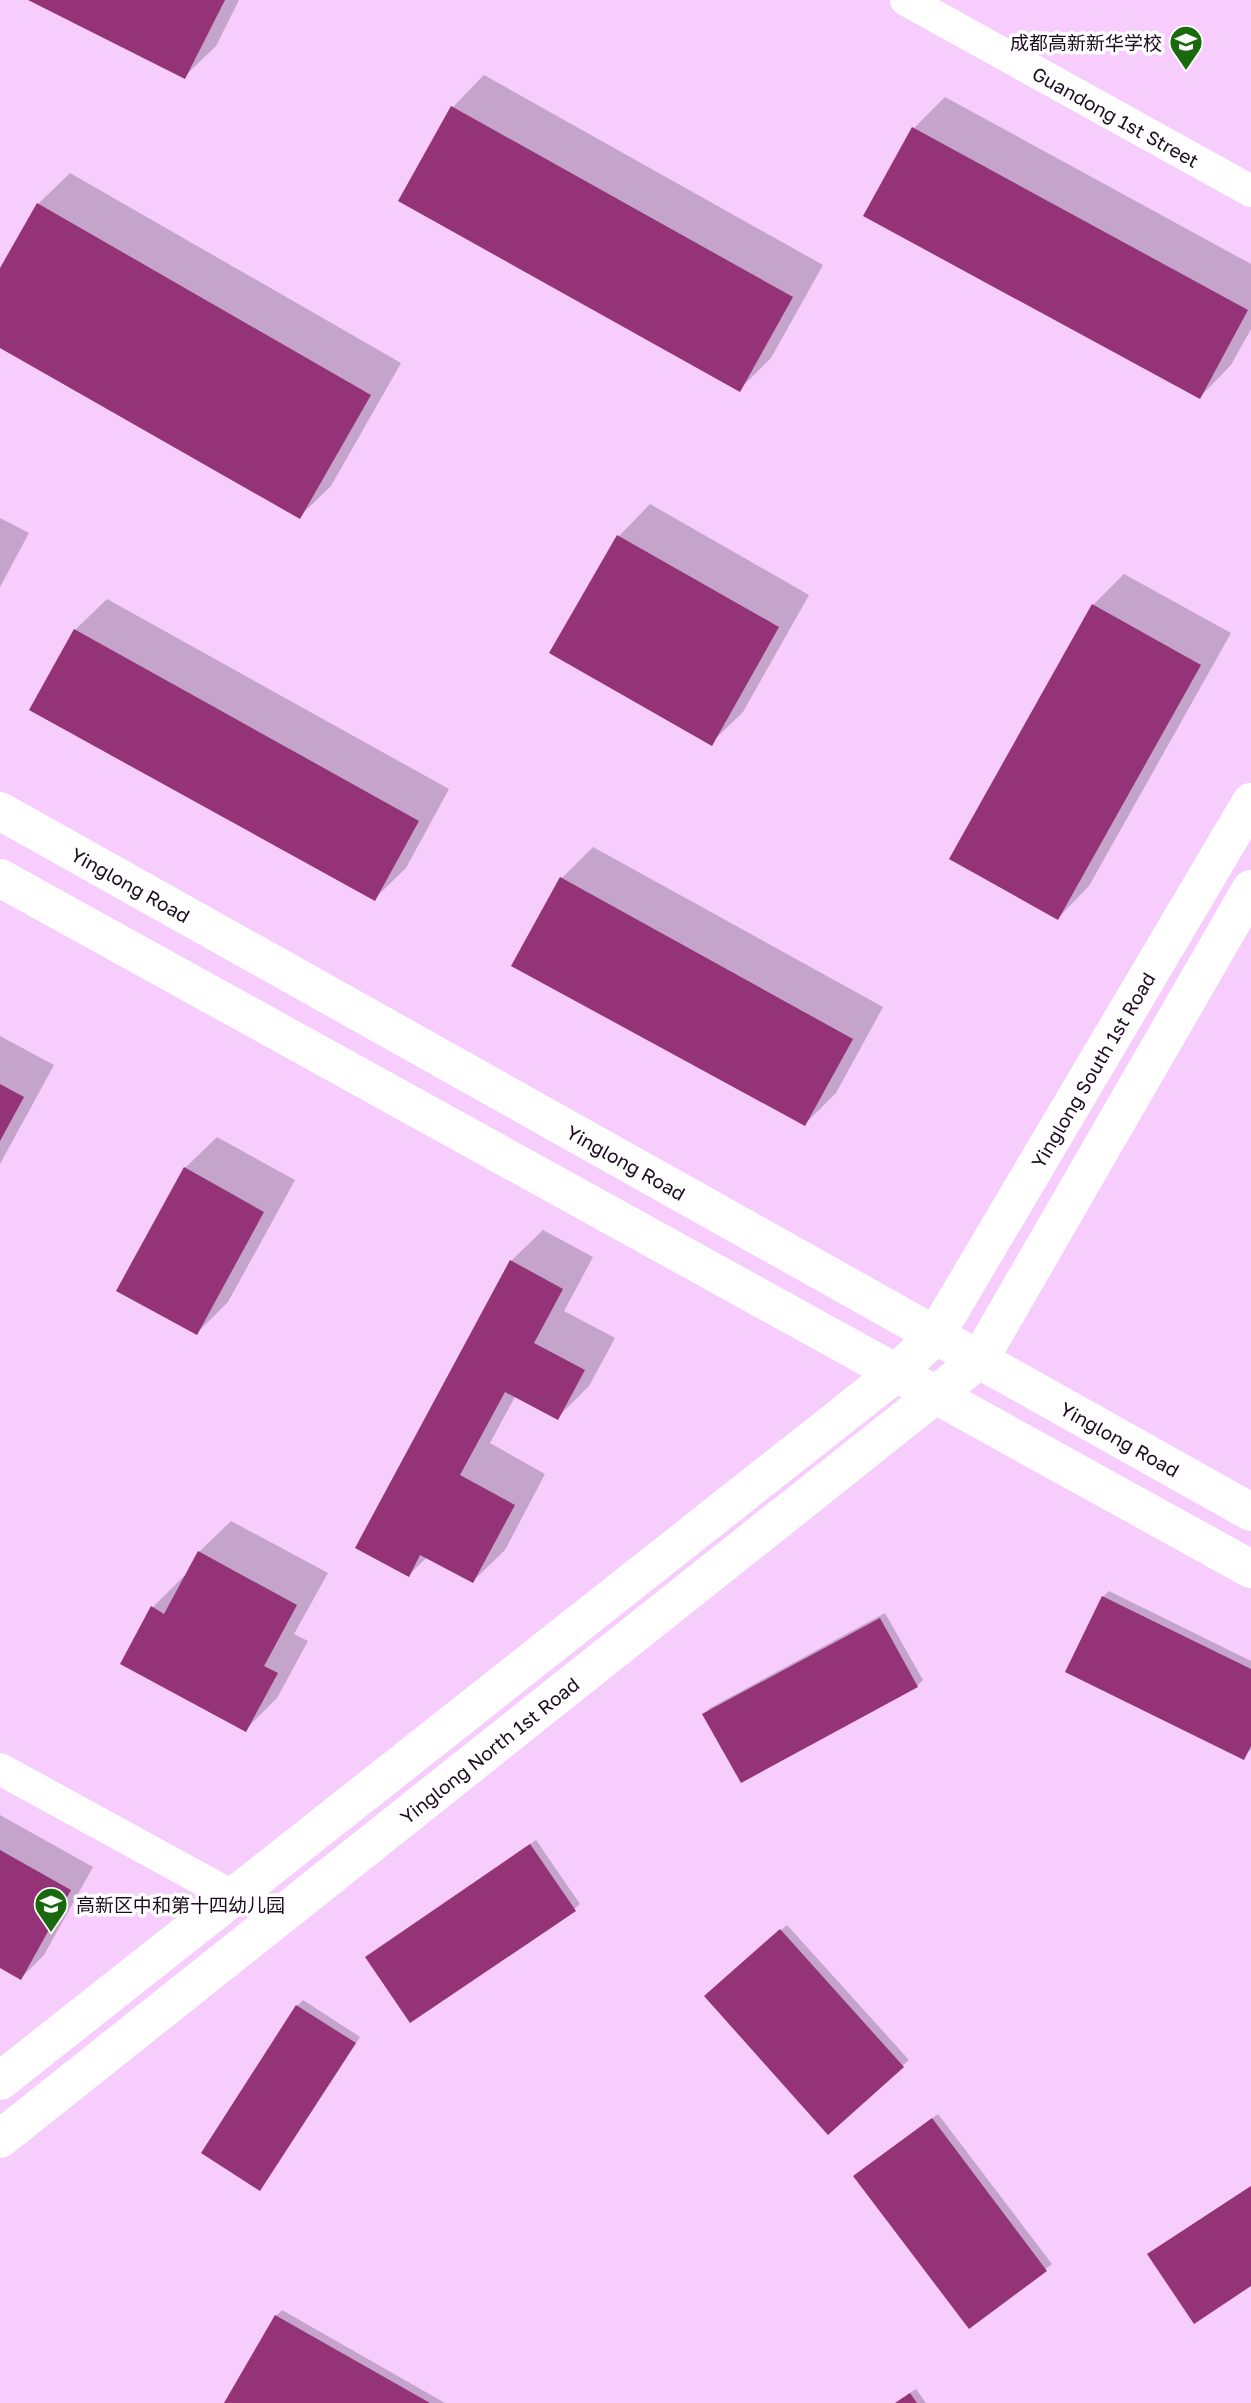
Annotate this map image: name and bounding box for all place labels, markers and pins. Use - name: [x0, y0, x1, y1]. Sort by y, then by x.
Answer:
- school or university icon: 成都高新新华学校: [1167, 23, 1205, 72]
- place label: 成都高新新华学校: [1010, 31, 1162, 54]
- school or university icon: 高新区中和第十四幼儿园: [32, 1885, 70, 1934]
- place label: 高新区中和第十四幼儿园: [76, 1893, 285, 1916]

